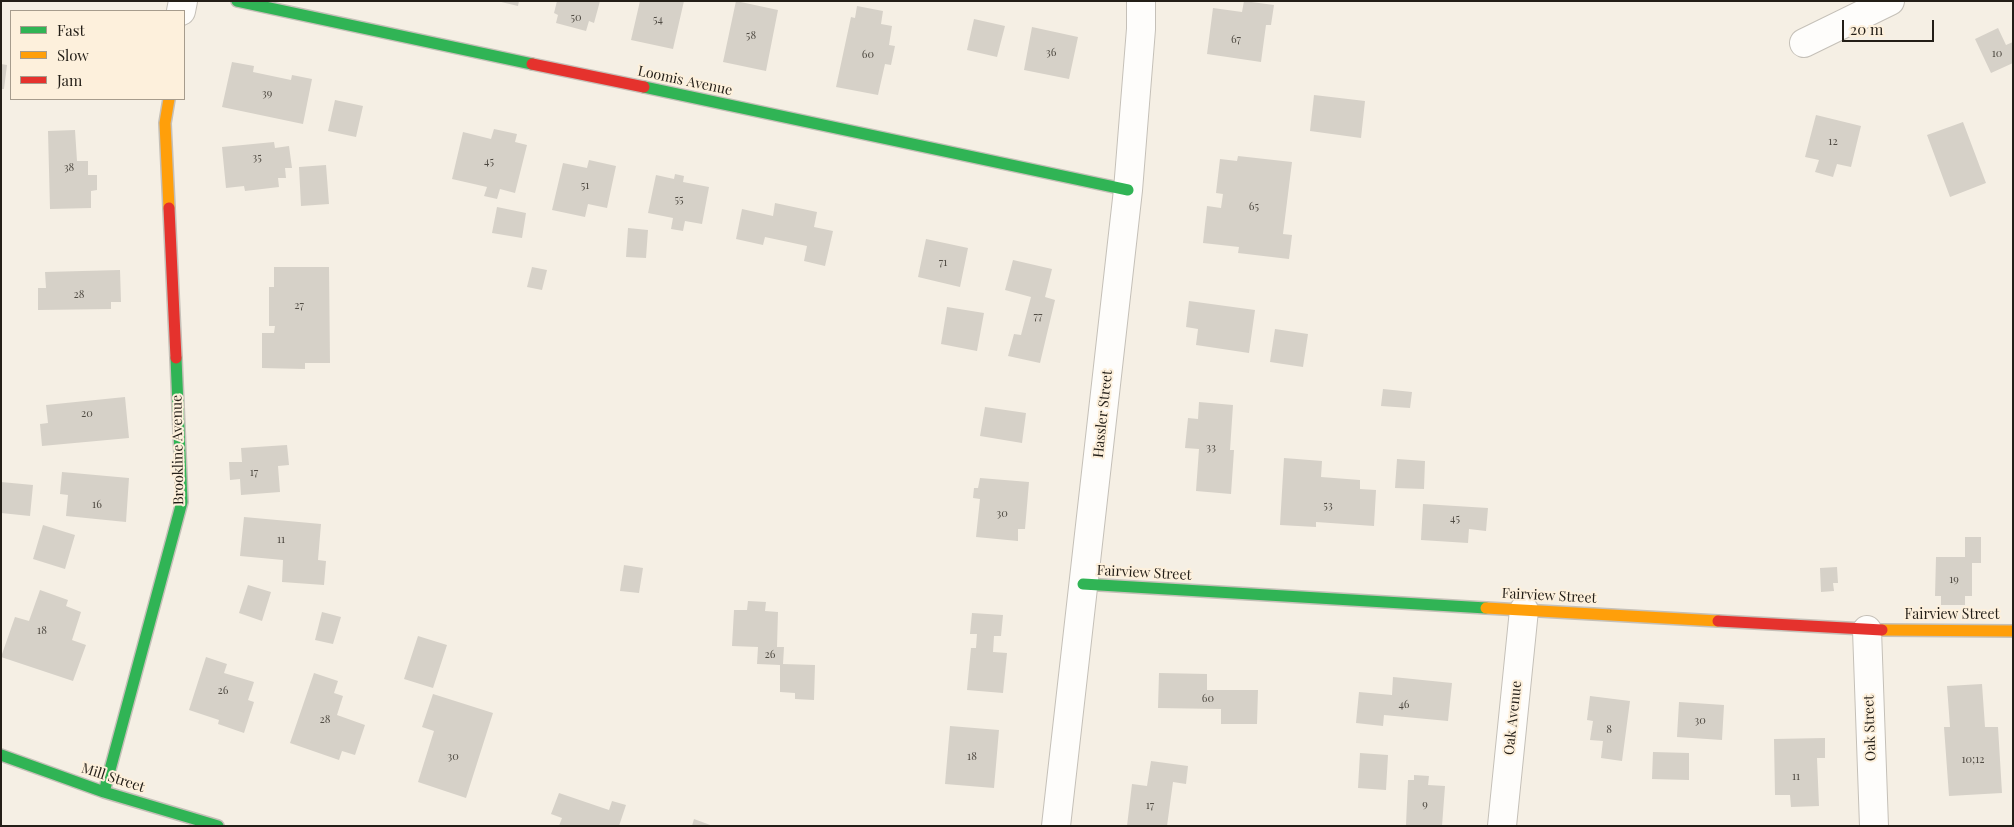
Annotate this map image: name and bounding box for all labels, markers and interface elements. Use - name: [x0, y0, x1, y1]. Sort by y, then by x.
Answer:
- legend: [10, 10, 185, 100]
- scale bar: [1844, 10, 1936, 42]
- house number: 50: [570, 11, 582, 25]
- house number: 54: [653, 13, 663, 27]
- text: 20 m: [1850, 19, 1883, 39]
- text: Fast: [57, 20, 85, 40]
- house number: 58: [746, 29, 756, 43]
- house number: 67: [1231, 33, 1241, 47]
- text: Slow: [57, 45, 89, 65]
- house number: 36: [1046, 46, 1056, 60]
- house number: 10: [1992, 47, 2002, 61]
- house number: 60: [862, 48, 874, 62]
- street label: Loomis Avenue: [636, 63, 734, 99]
- text: Jam: [57, 70, 82, 90]
- house number: 39: [262, 87, 272, 101]
- house number: 12: [1828, 135, 1838, 149]
- house number: 35: [252, 151, 262, 165]
- house number: 45: [484, 155, 494, 169]
- house number: 38: [64, 161, 74, 175]
- house number: 51: [581, 179, 589, 193]
- house number: 55: [674, 193, 684, 207]
- house number: 65: [1249, 200, 1259, 214]
- house number: 71: [939, 256, 947, 270]
- house number: 28: [74, 288, 84, 302]
- house number: 27: [294, 299, 304, 313]
- house number: 77: [1034, 310, 1042, 324]
- street label: Hassler Street: [1090, 369, 1116, 459]
- street label: Brookline Avenue: [169, 395, 187, 505]
- house number: 20: [81, 407, 93, 421]
- house number: 33: [1206, 441, 1216, 455]
- house number: 17: [250, 466, 258, 480]
- house number: 16: [92, 498, 102, 512]
- house number: 53: [1323, 499, 1333, 513]
- house number: 30: [996, 507, 1008, 521]
- house number: 45: [1450, 512, 1460, 526]
- house number: 11: [277, 533, 285, 547]
- street label: Fairview Street: [1096, 562, 1192, 584]
- house number: 19: [1949, 573, 1959, 587]
- street label: Fairview Street: [1501, 585, 1597, 607]
- street label: Fairview Street: [1905, 607, 1999, 623]
- house number: 18: [37, 624, 47, 638]
- house number: 26: [765, 648, 775, 662]
- street label: Oak Avenue: [1501, 680, 1525, 756]
- house number: 26: [218, 684, 228, 698]
- house number: 60: [1202, 692, 1214, 706]
- street label: Oak Street: [1860, 695, 1880, 761]
- house number: 46: [1398, 698, 1410, 712]
- house number: 28: [320, 713, 330, 727]
- house number: 30: [1694, 714, 1706, 728]
- house number: 8: [1606, 723, 1612, 737]
- house number: 30: [447, 750, 459, 764]
- house number: 18: [967, 750, 977, 764]
- house number: 10;12: [1961, 753, 1985, 767]
- street label: Mill Street: [79, 760, 147, 796]
- house number: 11: [1792, 770, 1800, 784]
- house number: 9: [1422, 798, 1428, 812]
- house number: 17: [1146, 799, 1154, 813]

